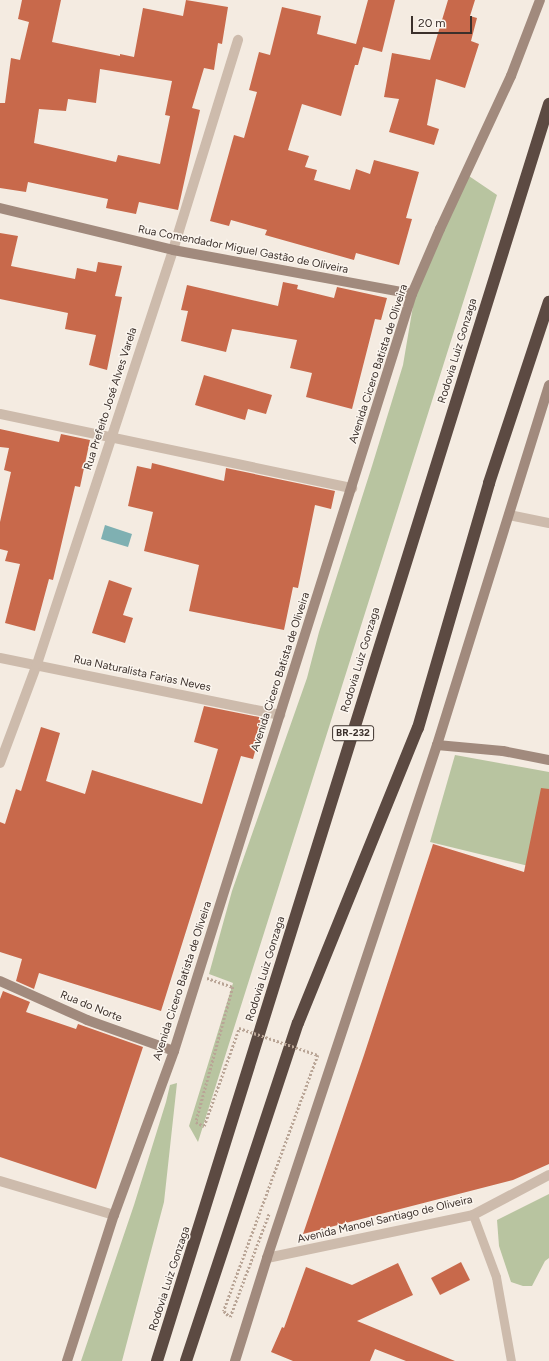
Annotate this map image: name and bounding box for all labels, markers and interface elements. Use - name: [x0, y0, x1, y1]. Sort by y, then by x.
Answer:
- scale bar: [413, 8, 474, 34]
- text: 20 m: [418, 16, 446, 30]
- street label: Rua Comendador Miguel Gastão de Oliveira: [137, 223, 349, 277]
- street label: Avenida Cicero Batista de Oliveira: [347, 283, 411, 445]
- street label: Rodovia Luiz Gonzaga: [436, 297, 480, 405]
- street label: Rua Prefeito José Alves Varela: [82, 326, 140, 472]
- street label: Avenida Cicero Batista de Oliveira: [249, 591, 313, 753]
- street label: Rodovia Luiz Gonzaga: [339, 606, 383, 714]
- street label: Rua Naturalista Farias Neves: [72, 653, 212, 695]
- road number: BR-232: [332, 725, 374, 741]
- street label: Avenida Cicero Batista de Oliveira: [151, 900, 215, 1062]
- street label: Rodovia Luiz Gonzaga: [244, 915, 288, 1023]
- street label: Rua do Norte: [58, 989, 124, 1025]
- street label: Avenida Manoel Santiago de Oliveira: [296, 1193, 474, 1247]
- street label: Rodovia Luiz Gonzaga: [147, 1225, 193, 1333]

